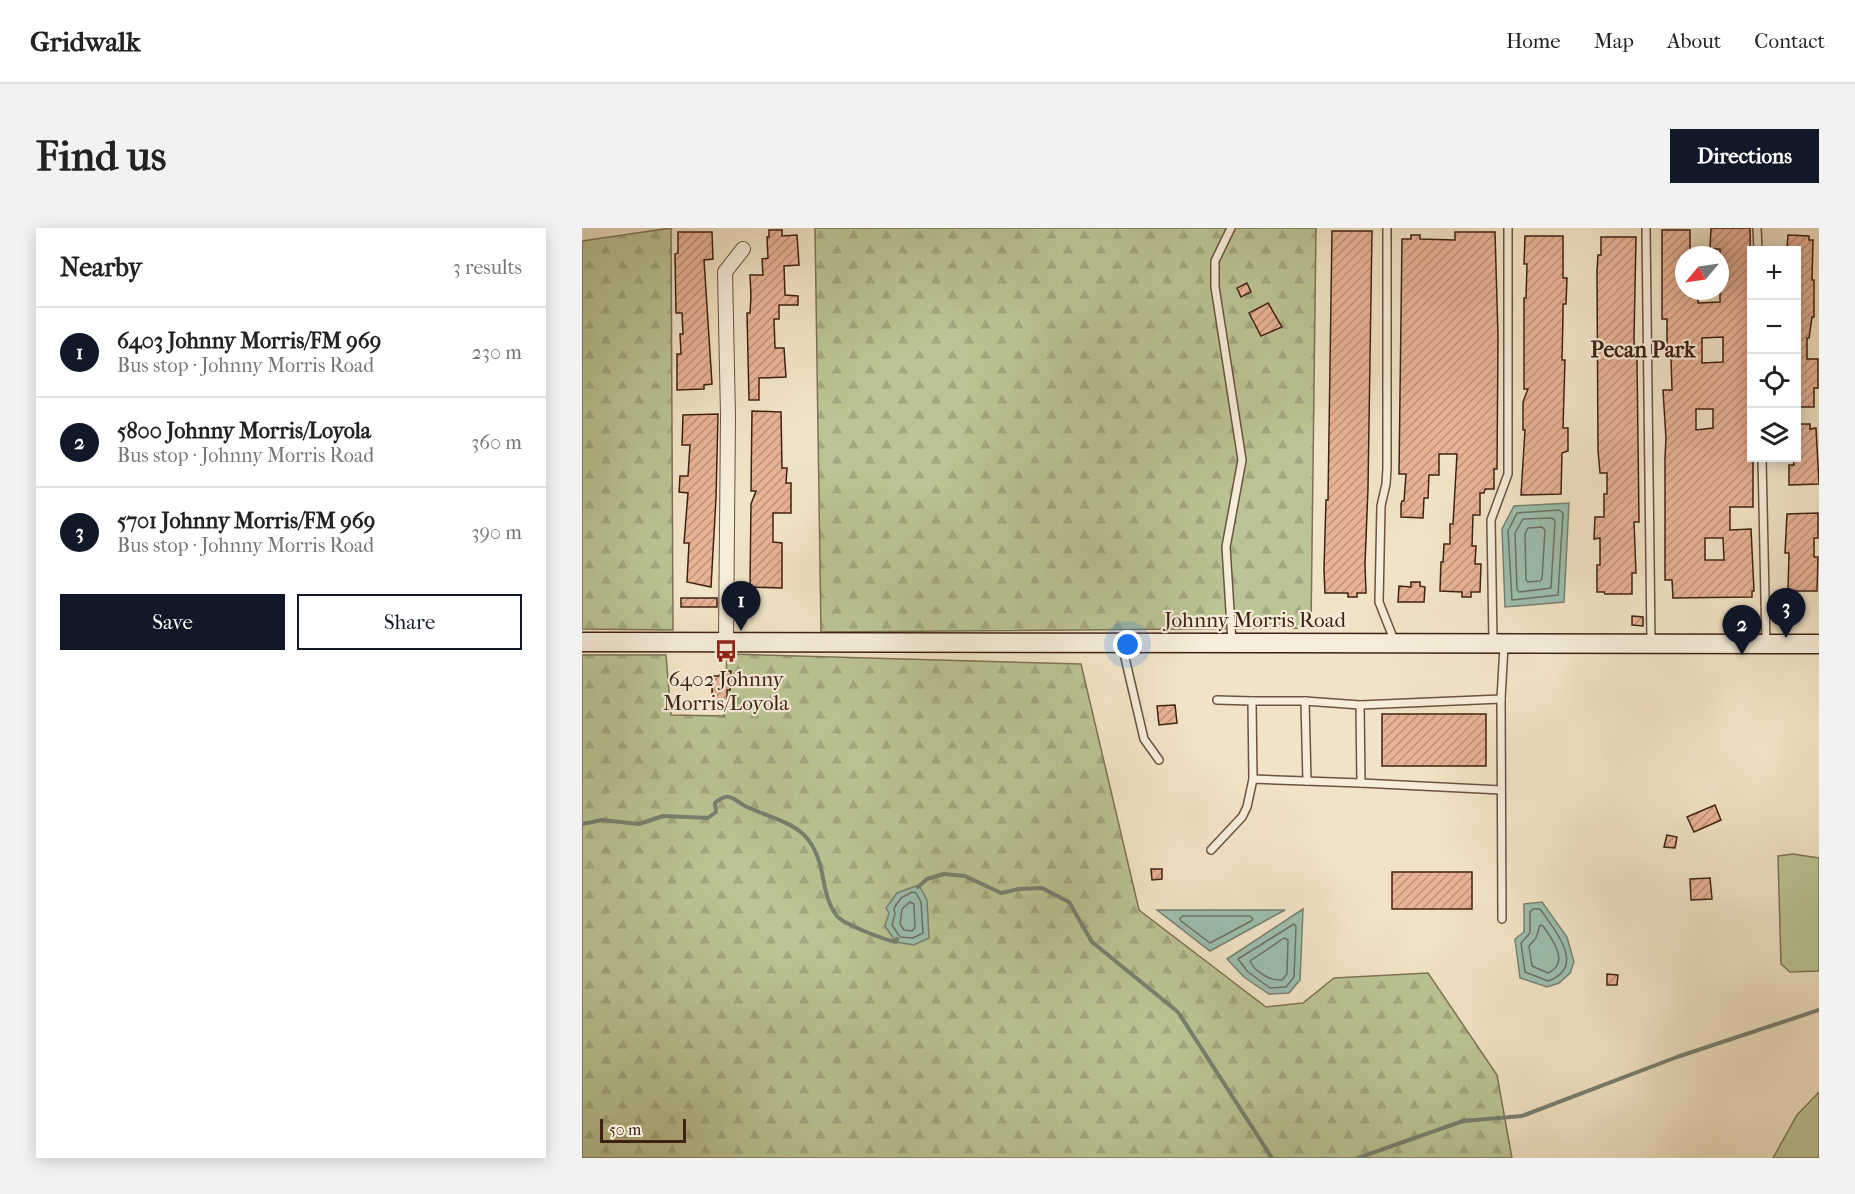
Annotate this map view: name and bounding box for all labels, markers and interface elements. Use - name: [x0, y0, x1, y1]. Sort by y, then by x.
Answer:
- text: Gridwalk: [30, 25, 141, 58]
- text: Home: [1506, 29, 1561, 53]
- text: Map: [1594, 29, 1634, 53]
- text: About: [1667, 29, 1721, 53]
- text: Contact: [1754, 29, 1825, 53]
- button: Directions: [1670, 129, 1819, 183]
- text: Find us: [36, 132, 166, 181]
- north arrow: [1675, 246, 1729, 300]
- map controls: [1747, 246, 1801, 462]
- button: +: [1747, 246, 1801, 300]
- text: Nearby: [60, 252, 142, 283]
- text: 3 results: [453, 256, 522, 279]
- button: −: [1747, 300, 1801, 354]
- text: 6403 Johnny Morris/FM 969: [117, 328, 381, 354]
- district label: Pecan Park: [1591, 337, 1696, 363]
- text: 1: [76, 341, 83, 364]
- text: 230 m: [472, 341, 522, 364]
- text: Bus stop · Johnny Morris Road: [117, 354, 374, 377]
- button: locate: [1747, 354, 1801, 408]
- button: layers: [1747, 408, 1801, 462]
- text: 5800 Johnny Morris/Loyola: [117, 418, 371, 444]
- text: 2: [74, 431, 85, 454]
- text: 360 m: [471, 431, 522, 454]
- text: Bus stop · Johnny Morris Road: [117, 444, 374, 467]
- text: 5701 Johnny Morris/FM 969: [117, 508, 375, 534]
- text: 3: [75, 521, 84, 544]
- text: 390 m: [471, 521, 522, 544]
- text: Bus stop · Johnny Morris Road: [117, 534, 374, 557]
- pin: 1: [722, 582, 760, 631]
- pin: 3: [1766, 588, 1806, 638]
- button: Save: [60, 594, 285, 650]
- button: Share: [297, 594, 522, 650]
- pin: 2: [1722, 606, 1762, 655]
- street label: Johnny Morris Road: [1162, 608, 1346, 632]
- your location: [1113, 630, 1142, 659]
- bus stop icon: 6402 Johnny Morris/Loyola: [713, 638, 739, 664]
- place label: 6402 Johnny Morris/Loyola: [663, 667, 789, 715]
- scale bar: [600, 1116, 686, 1144]
- text: 50 m: [609, 1120, 641, 1139]

